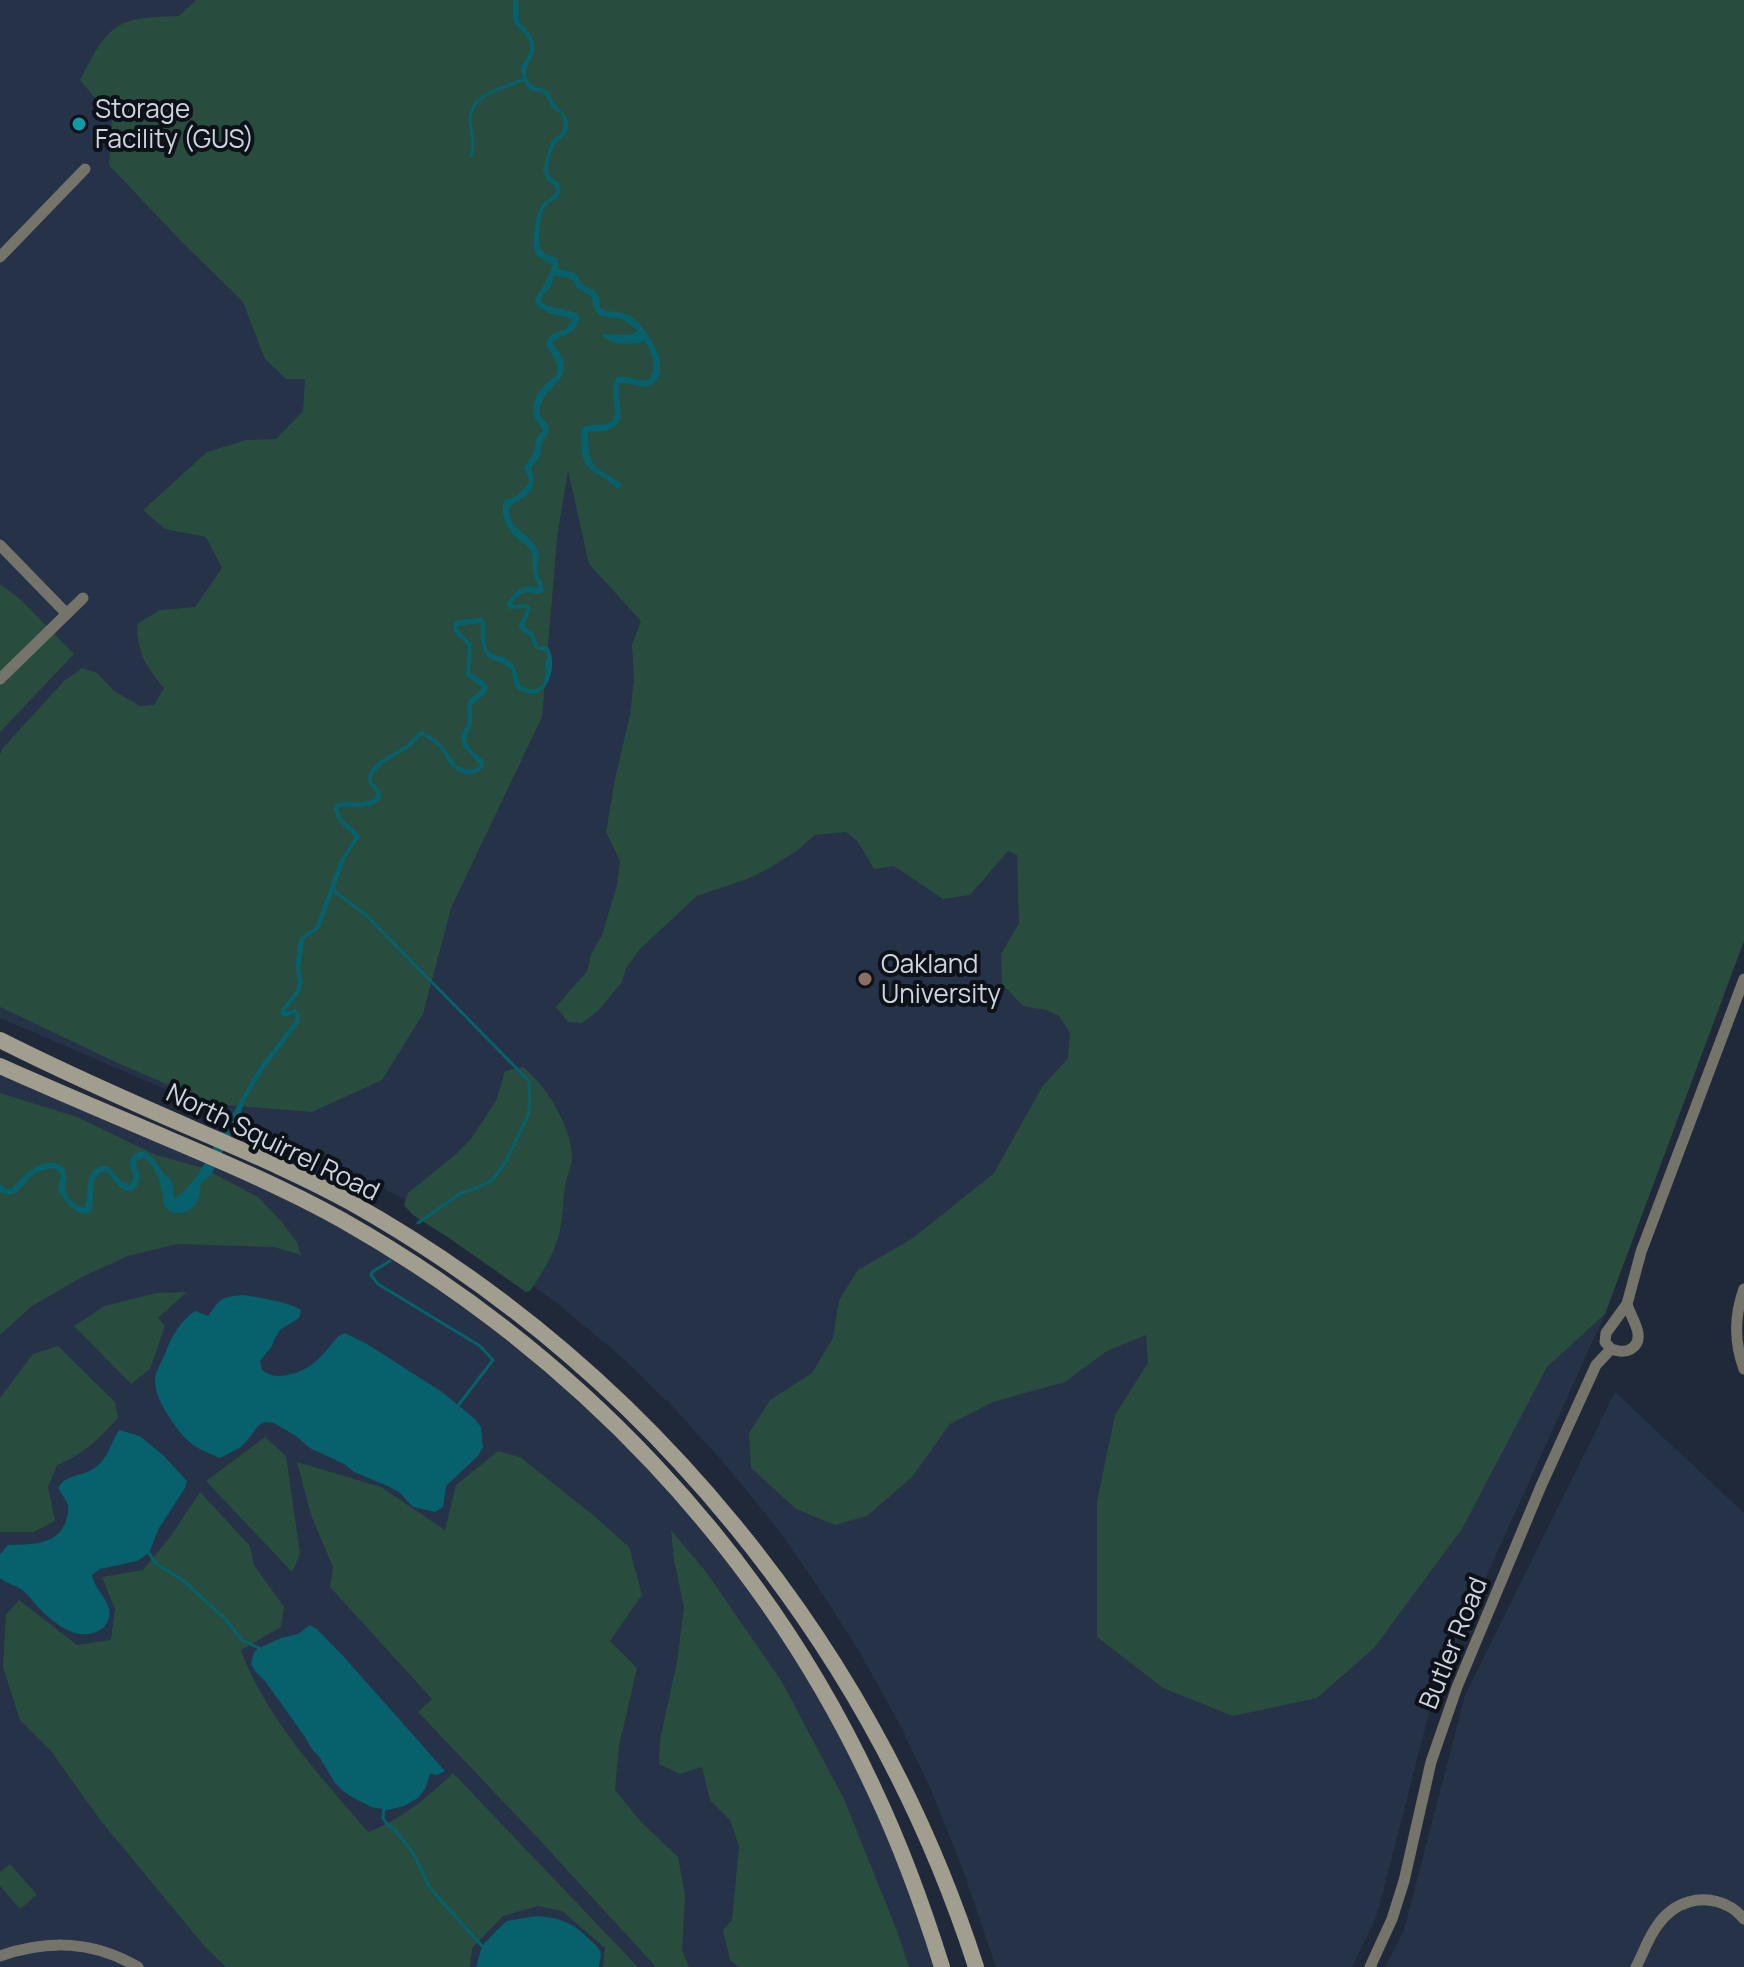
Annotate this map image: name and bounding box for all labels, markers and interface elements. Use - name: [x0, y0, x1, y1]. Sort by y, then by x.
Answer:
- place label: Storage Facility (GUS): [95, 90, 254, 156]
- marker: Storage Facility (GUS): [70, 115, 88, 133]
- place label: Oakland University: [881, 945, 1001, 1011]
- marker: Oakland University: [856, 970, 874, 988]
- street label: North Squirrel Road: [161, 1074, 386, 1208]
- street label: Butler Road: [1409, 1571, 1495, 1714]

